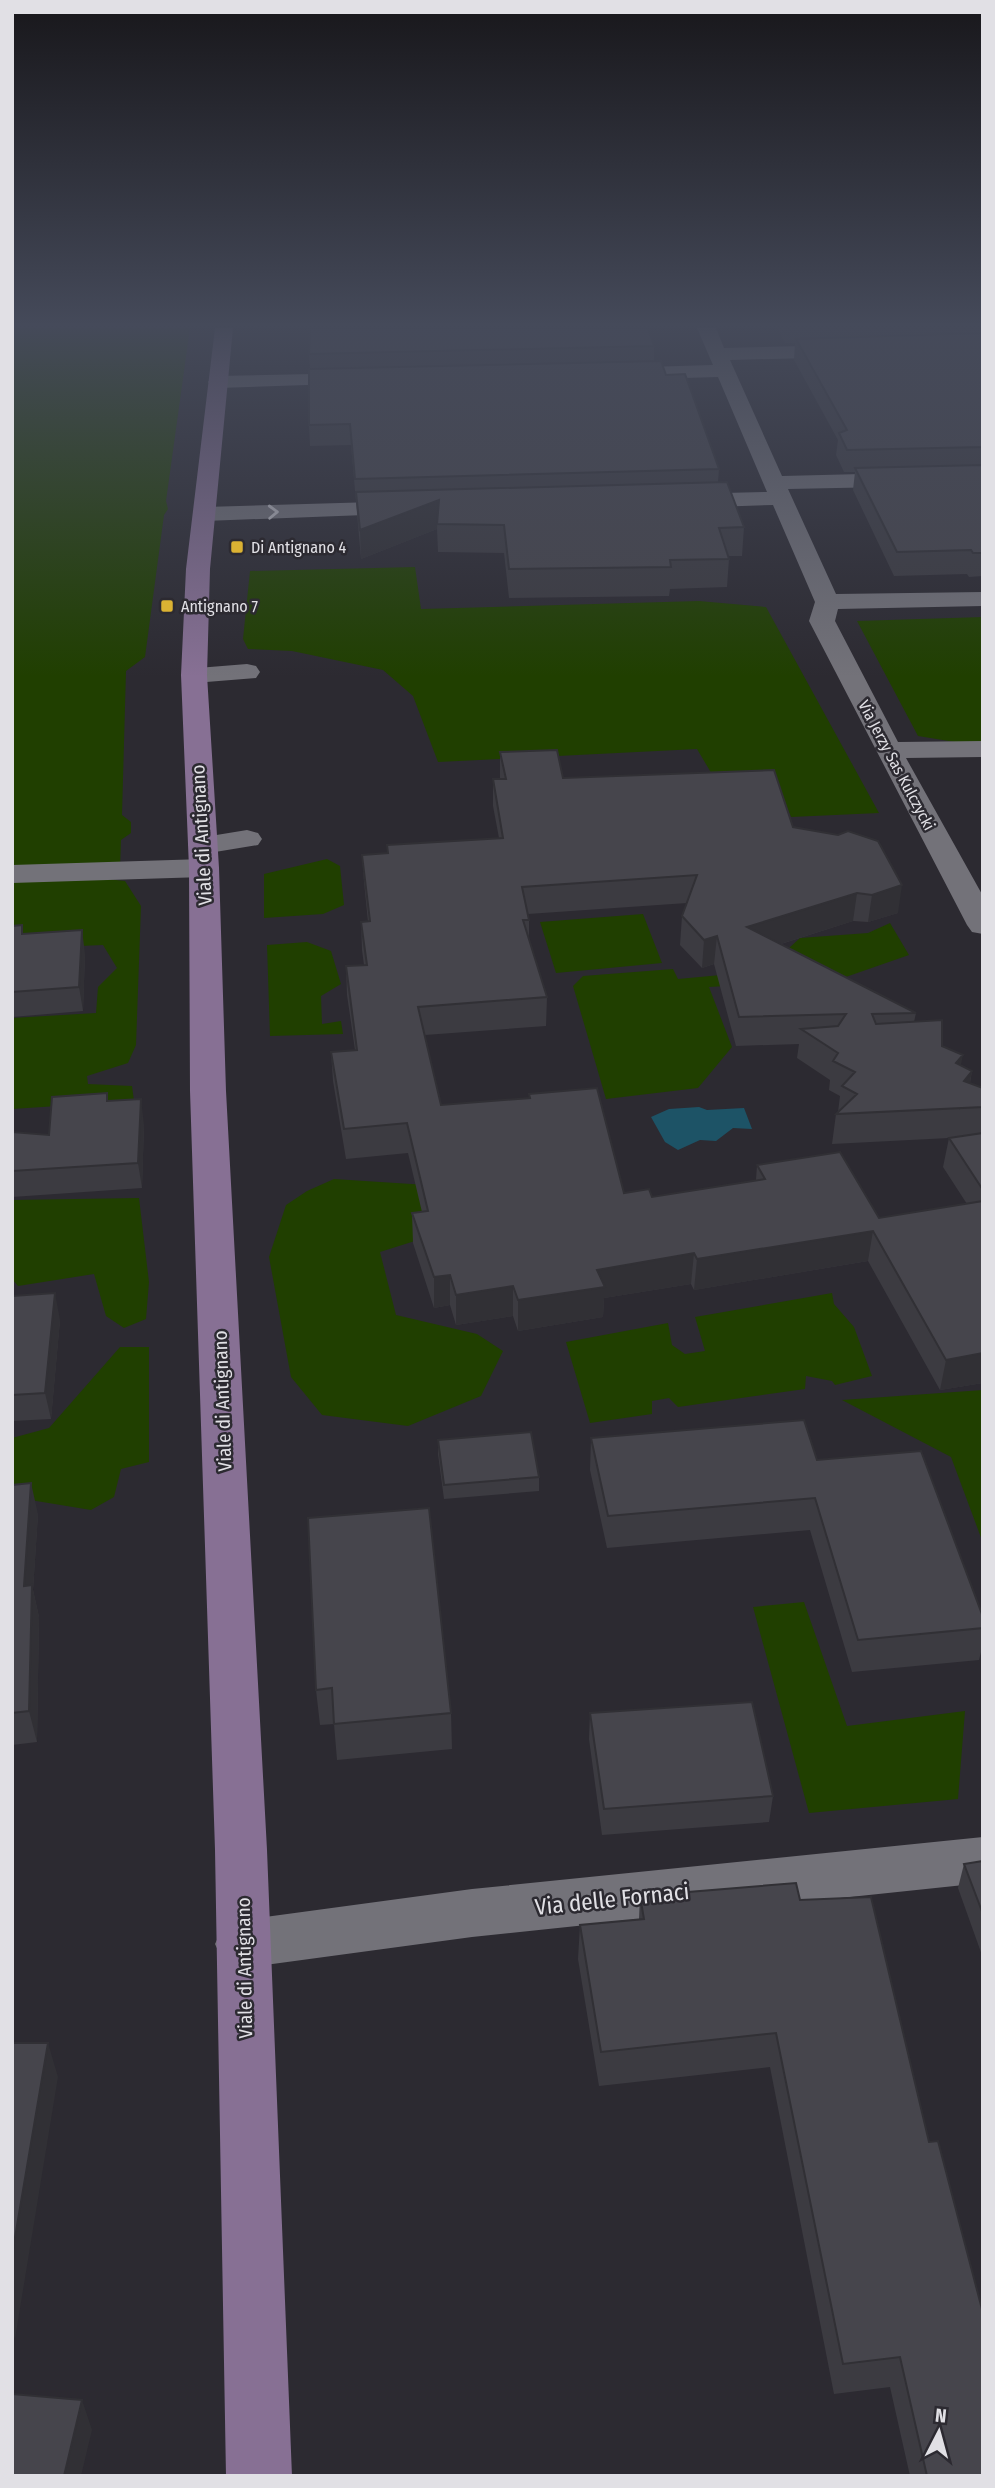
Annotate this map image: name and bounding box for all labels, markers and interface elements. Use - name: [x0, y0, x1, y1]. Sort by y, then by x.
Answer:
- one-way arrow: [268, 505, 279, 520]
- place label: Di Antignano 4: [251, 538, 347, 557]
- marker: Di Antignano 4: [229, 539, 245, 555]
- place label: Antignano 7: [181, 597, 259, 616]
- marker: Antignano 7: [159, 598, 175, 614]
- street label: Via Jerzy Sas Kulczycki: [854, 697, 939, 833]
- street label: Viale di Antignano: [186, 764, 217, 906]
- street label: Viale di Antignano: [209, 1330, 236, 1472]
- street label: Via delle Fornaci: [533, 1877, 691, 1921]
- street label: Viale di Antignano: [232, 1897, 257, 2039]
- north arrow: [904, 2397, 974, 2467]
- text: N: [934, 2404, 948, 2428]

